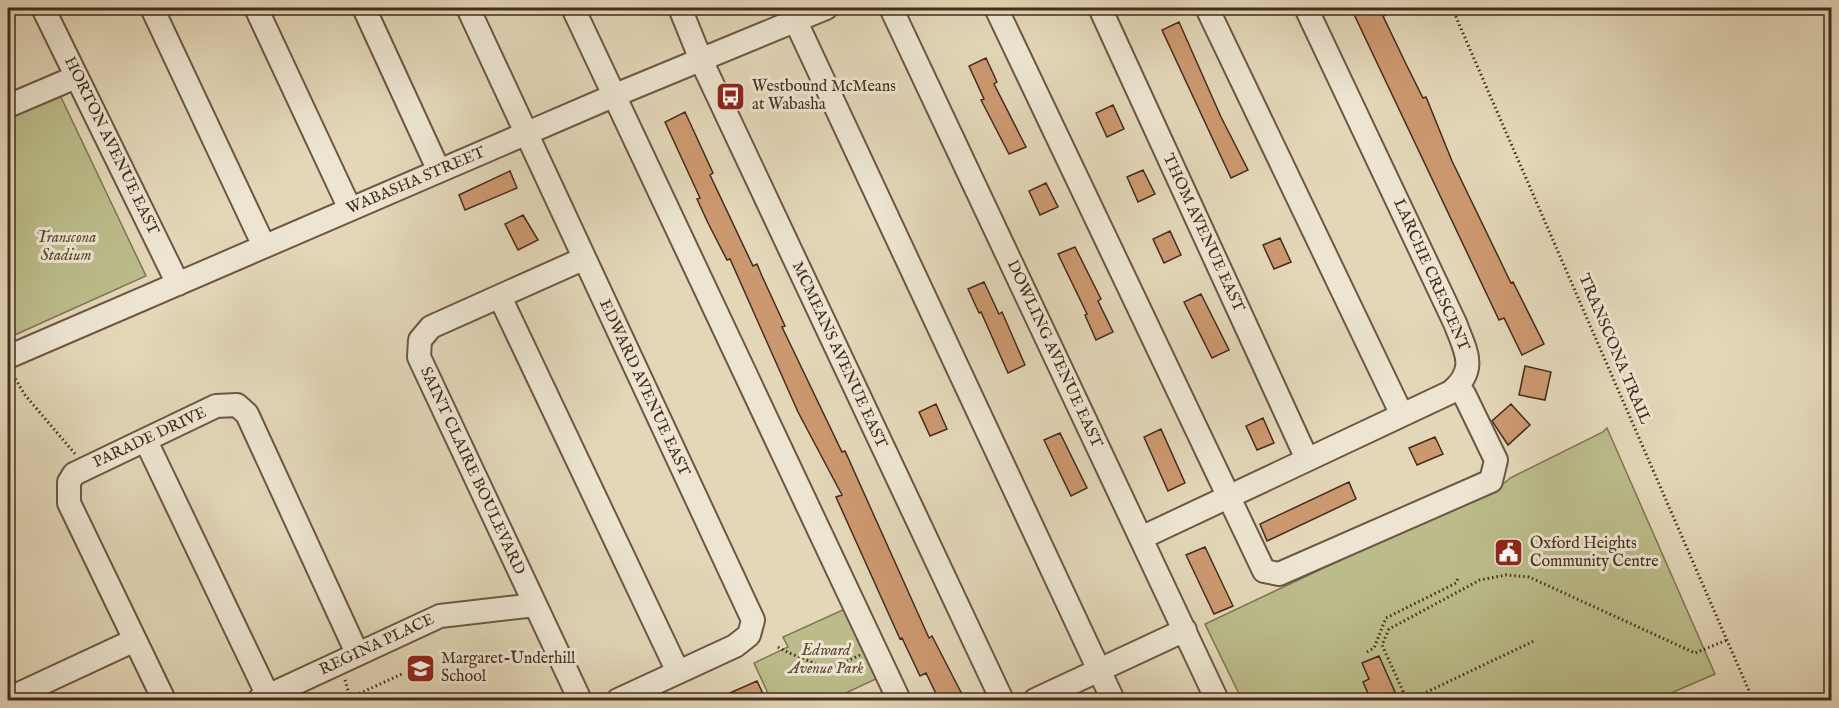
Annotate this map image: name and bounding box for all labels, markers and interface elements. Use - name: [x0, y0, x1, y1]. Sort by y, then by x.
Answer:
- street label: HORTON AVENUE EAST: [59, 54, 163, 239]
- place label: Westbound McMeans at Wabasha: [752, 77, 896, 115]
- bus stop icon: Westbound McMeans at Wabasha: [715, 80, 747, 112]
- street label: WABASHA STREET: [344, 143, 489, 219]
- street label: THOM AVENUE EAST: [1158, 151, 1249, 316]
- street label: LARCHE CRESCENT: [1388, 196, 1474, 355]
- park label: Transcona Stadium: [36, 228, 96, 266]
- street label: DOWLING AVENUE EAST: [1002, 257, 1106, 451]
- street label: MCMEANS AVENUE EAST: [787, 258, 891, 452]
- street label: TRANSCONA TRAIL: [1573, 271, 1655, 428]
- street label: EDWARD AVENUE EAST: [594, 296, 694, 480]
- street label: SAINT CLAIRE BOULEVARD: [415, 364, 529, 578]
- street label: PARADE DRIVE: [90, 403, 210, 473]
- place label: Oxford Heights Community Centre: [1530, 534, 1659, 572]
- public building icon: Oxford Heights Community Centre: [1493, 537, 1525, 569]
- street label: REGINA PLACE: [316, 610, 438, 680]
- park label: Edward Avenue Park: [787, 641, 864, 679]
- place label: Margaret-Underhill School: [441, 649, 576, 687]
- school or university icon: Margaret-Underhill School: [404, 652, 436, 684]

